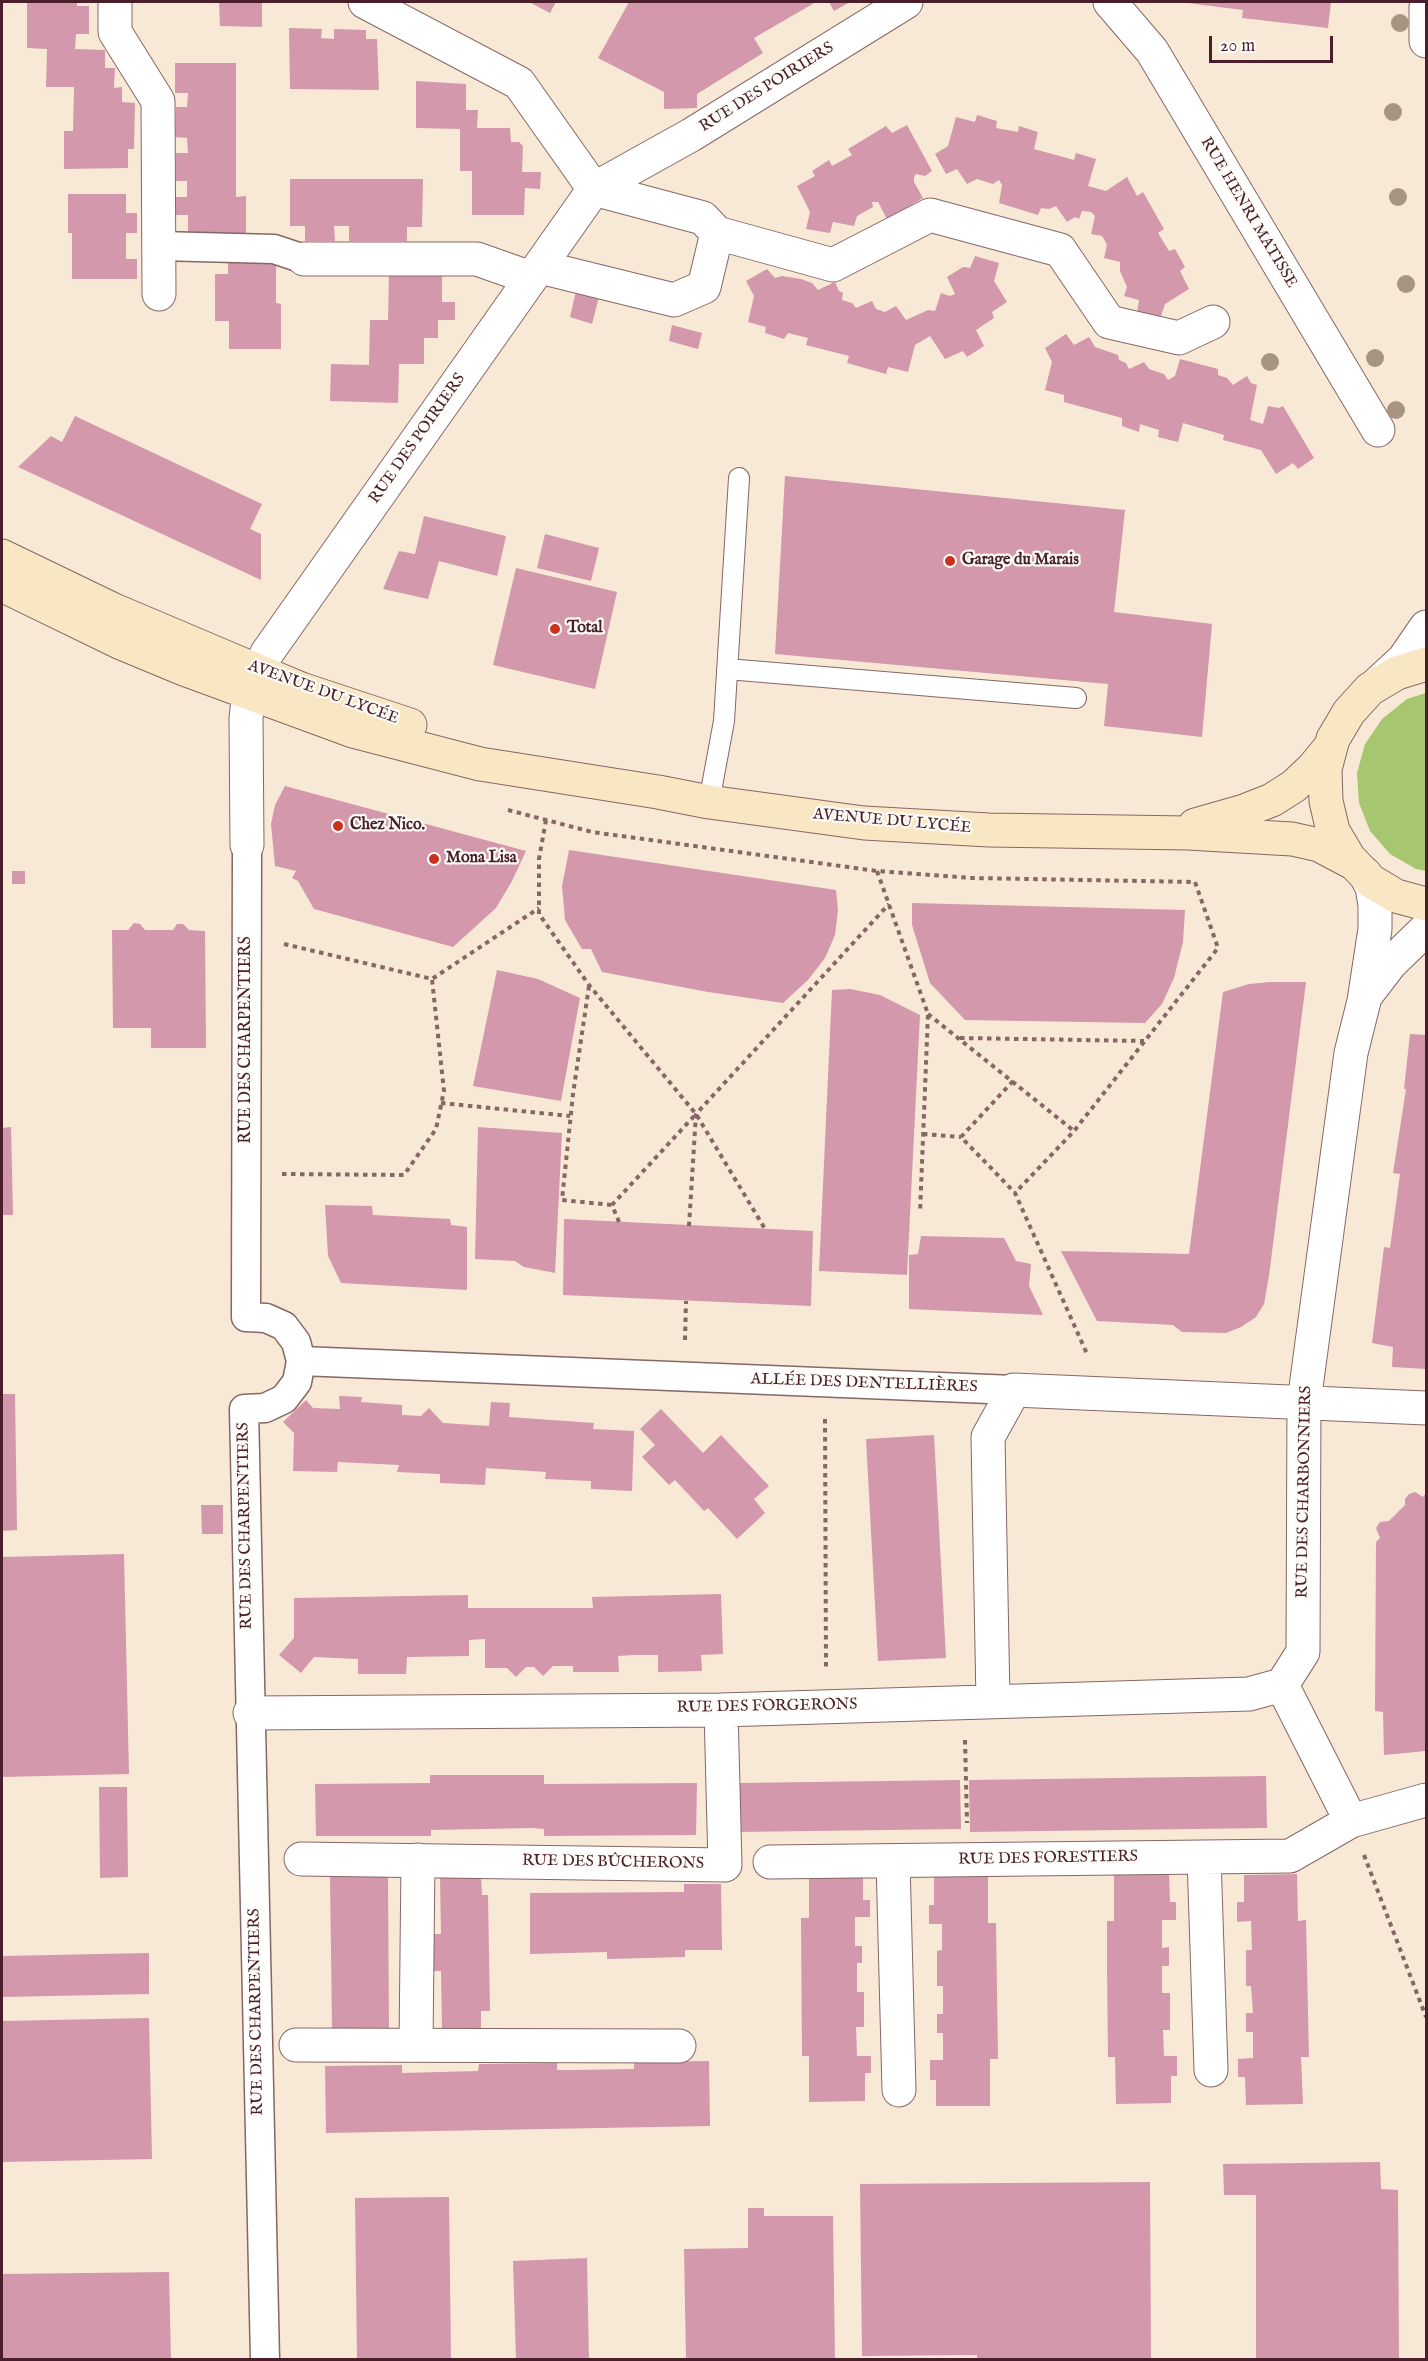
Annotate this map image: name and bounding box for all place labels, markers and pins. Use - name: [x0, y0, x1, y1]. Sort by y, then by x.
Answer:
- place label: Garage du Marais: [962, 551, 1079, 571]
- marker: Garage du Marais: [943, 554, 957, 568]
- place label: Total: [567, 619, 603, 639]
- marker: Total: [548, 622, 562, 636]
- place label: Chez Nico.: [350, 816, 425, 836]
- marker: Chez Nico.: [331, 819, 345, 833]
- place label: Mona Lisa: [446, 849, 517, 869]
- marker: Mona Lisa: [427, 852, 441, 866]

